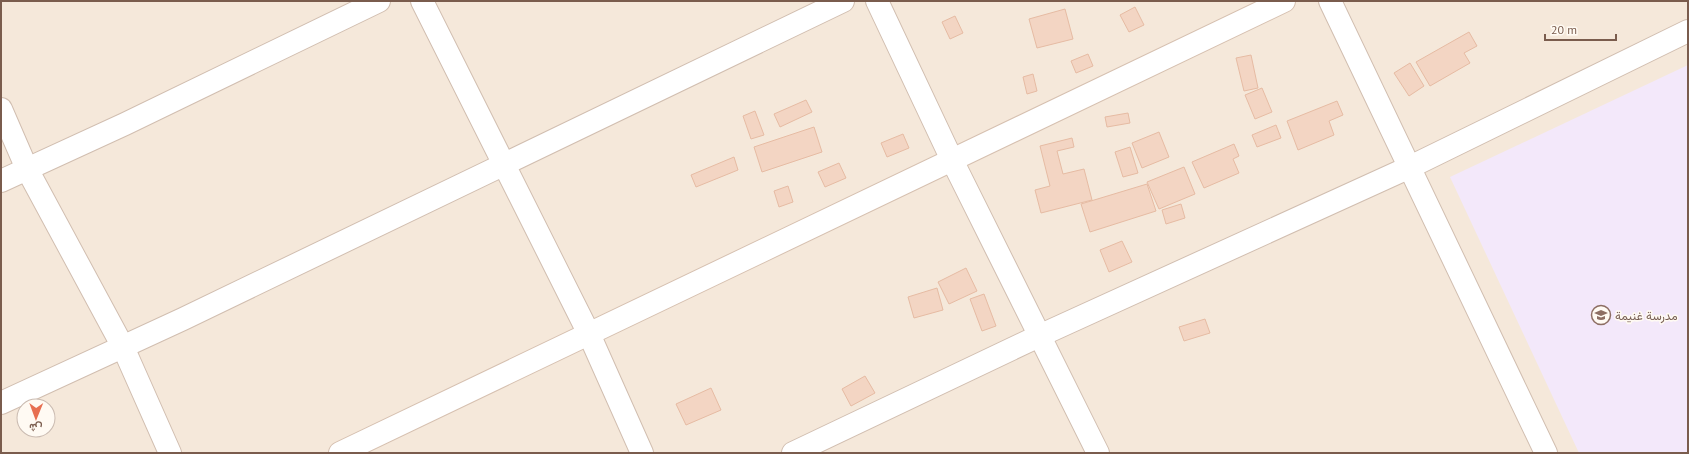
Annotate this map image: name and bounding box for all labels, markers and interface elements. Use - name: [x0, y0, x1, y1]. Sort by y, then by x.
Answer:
- scale bar: [1545, 16, 1616, 42]
- text: 20 m: [1551, 22, 1577, 37]
- school or university icon: مدرسة غنيمة: [1590, 304, 1612, 326]
- place label: مدرسة غنيمة: [1615, 308, 1678, 324]
- north arrow: [16, 398, 56, 438]
- text: ش: [29, 421, 43, 435]

